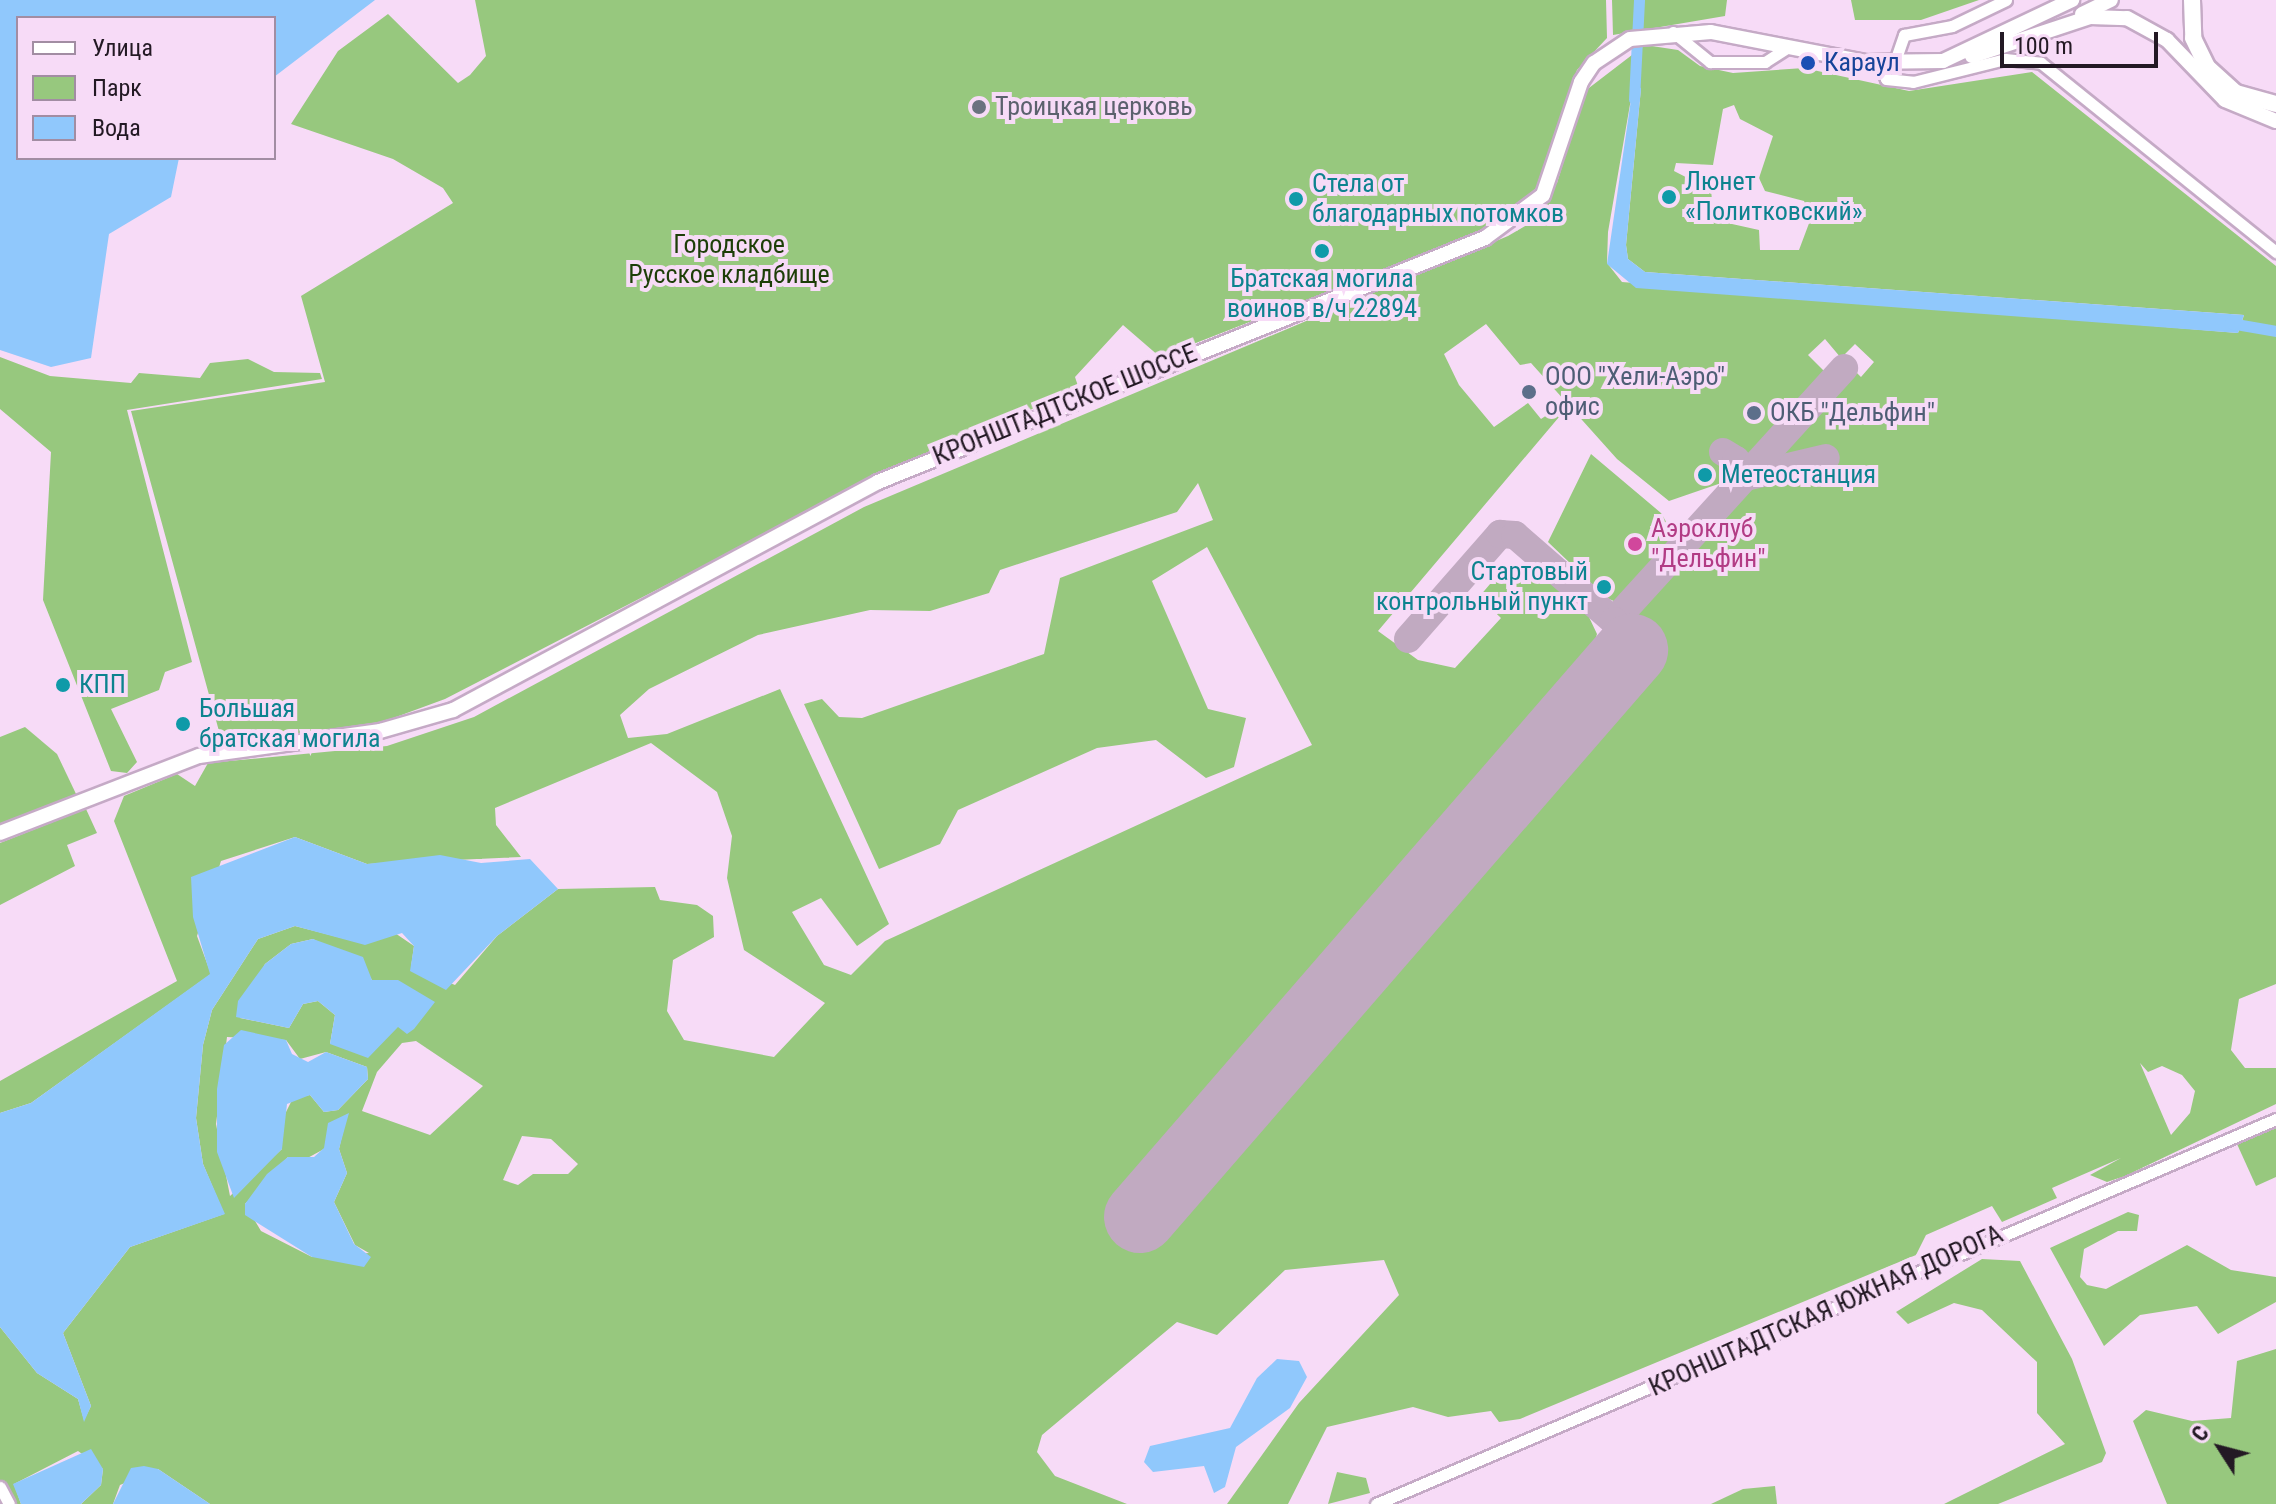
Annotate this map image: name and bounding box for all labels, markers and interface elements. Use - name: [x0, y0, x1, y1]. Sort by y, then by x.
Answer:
- legend: [16, 16, 276, 160]
- scale bar: [2004, 16, 2162, 66]
- text: 100 m: [2014, 32, 2073, 60]
- text: Улица: [92, 34, 153, 62]
- place label: Караул: [1824, 47, 1900, 79]
- marker: Караул: [1799, 54, 1817, 72]
- text: Парк: [92, 74, 142, 102]
- place label: Троицкая церковь: [995, 91, 1193, 123]
- marker: Троицкая церковь: [970, 98, 988, 116]
- text: Вода: [92, 114, 141, 142]
- place label: Люнет «Политковский»: [1685, 166, 1863, 228]
- place label: Стела от благодарных потомков: [1312, 168, 1564, 230]
- marker: Люнет «Политковский»: [1660, 188, 1678, 206]
- marker: Стела от благодарных потомков: [1287, 190, 1305, 208]
- park label: Городское Русское кладбище: [628, 229, 830, 290]
- marker: Братская могила воинов в/ч 22894: [1313, 242, 1331, 260]
- place label: Братская могила воинов в/ч 22894: [1227, 263, 1417, 324]
- street label: КРОНШТАДТСКОЕ ШОССЕ: [928, 338, 1202, 472]
- place label: ООО "Хели-Аэро" офис: [1545, 361, 1725, 422]
- marker: ООО "Хели-Аэро" офис: [1520, 383, 1538, 401]
- place label: ОКБ "Дельфин": [1770, 397, 1935, 429]
- marker: ОКБ "Дельфин": [1745, 404, 1763, 422]
- place label: Метеостанция: [1721, 459, 1876, 491]
- marker: Метеостанция: [1696, 466, 1714, 484]
- place label: Аэроклуб "Дельфин": [1651, 513, 1766, 574]
- marker: Аэроклуб "Дельфин": [1626, 535, 1644, 553]
- place label: Стартовый контрольный пункт: [1376, 556, 1588, 618]
- marker: Стартовый контрольный пункт: [1595, 578, 1613, 596]
- place label: КПП: [79, 669, 126, 701]
- marker: КПП: [54, 676, 72, 694]
- place label: Большая братская могила: [199, 693, 380, 754]
- marker: Большая братская могила: [174, 715, 192, 733]
- street label: КРОНШТАДТСКАЯ ЮЖНАЯ ДОРОГА: [1644, 1219, 2008, 1403]
- north arrow: [2180, 1408, 2260, 1488]
- text: С: [2186, 1421, 2214, 1446]

